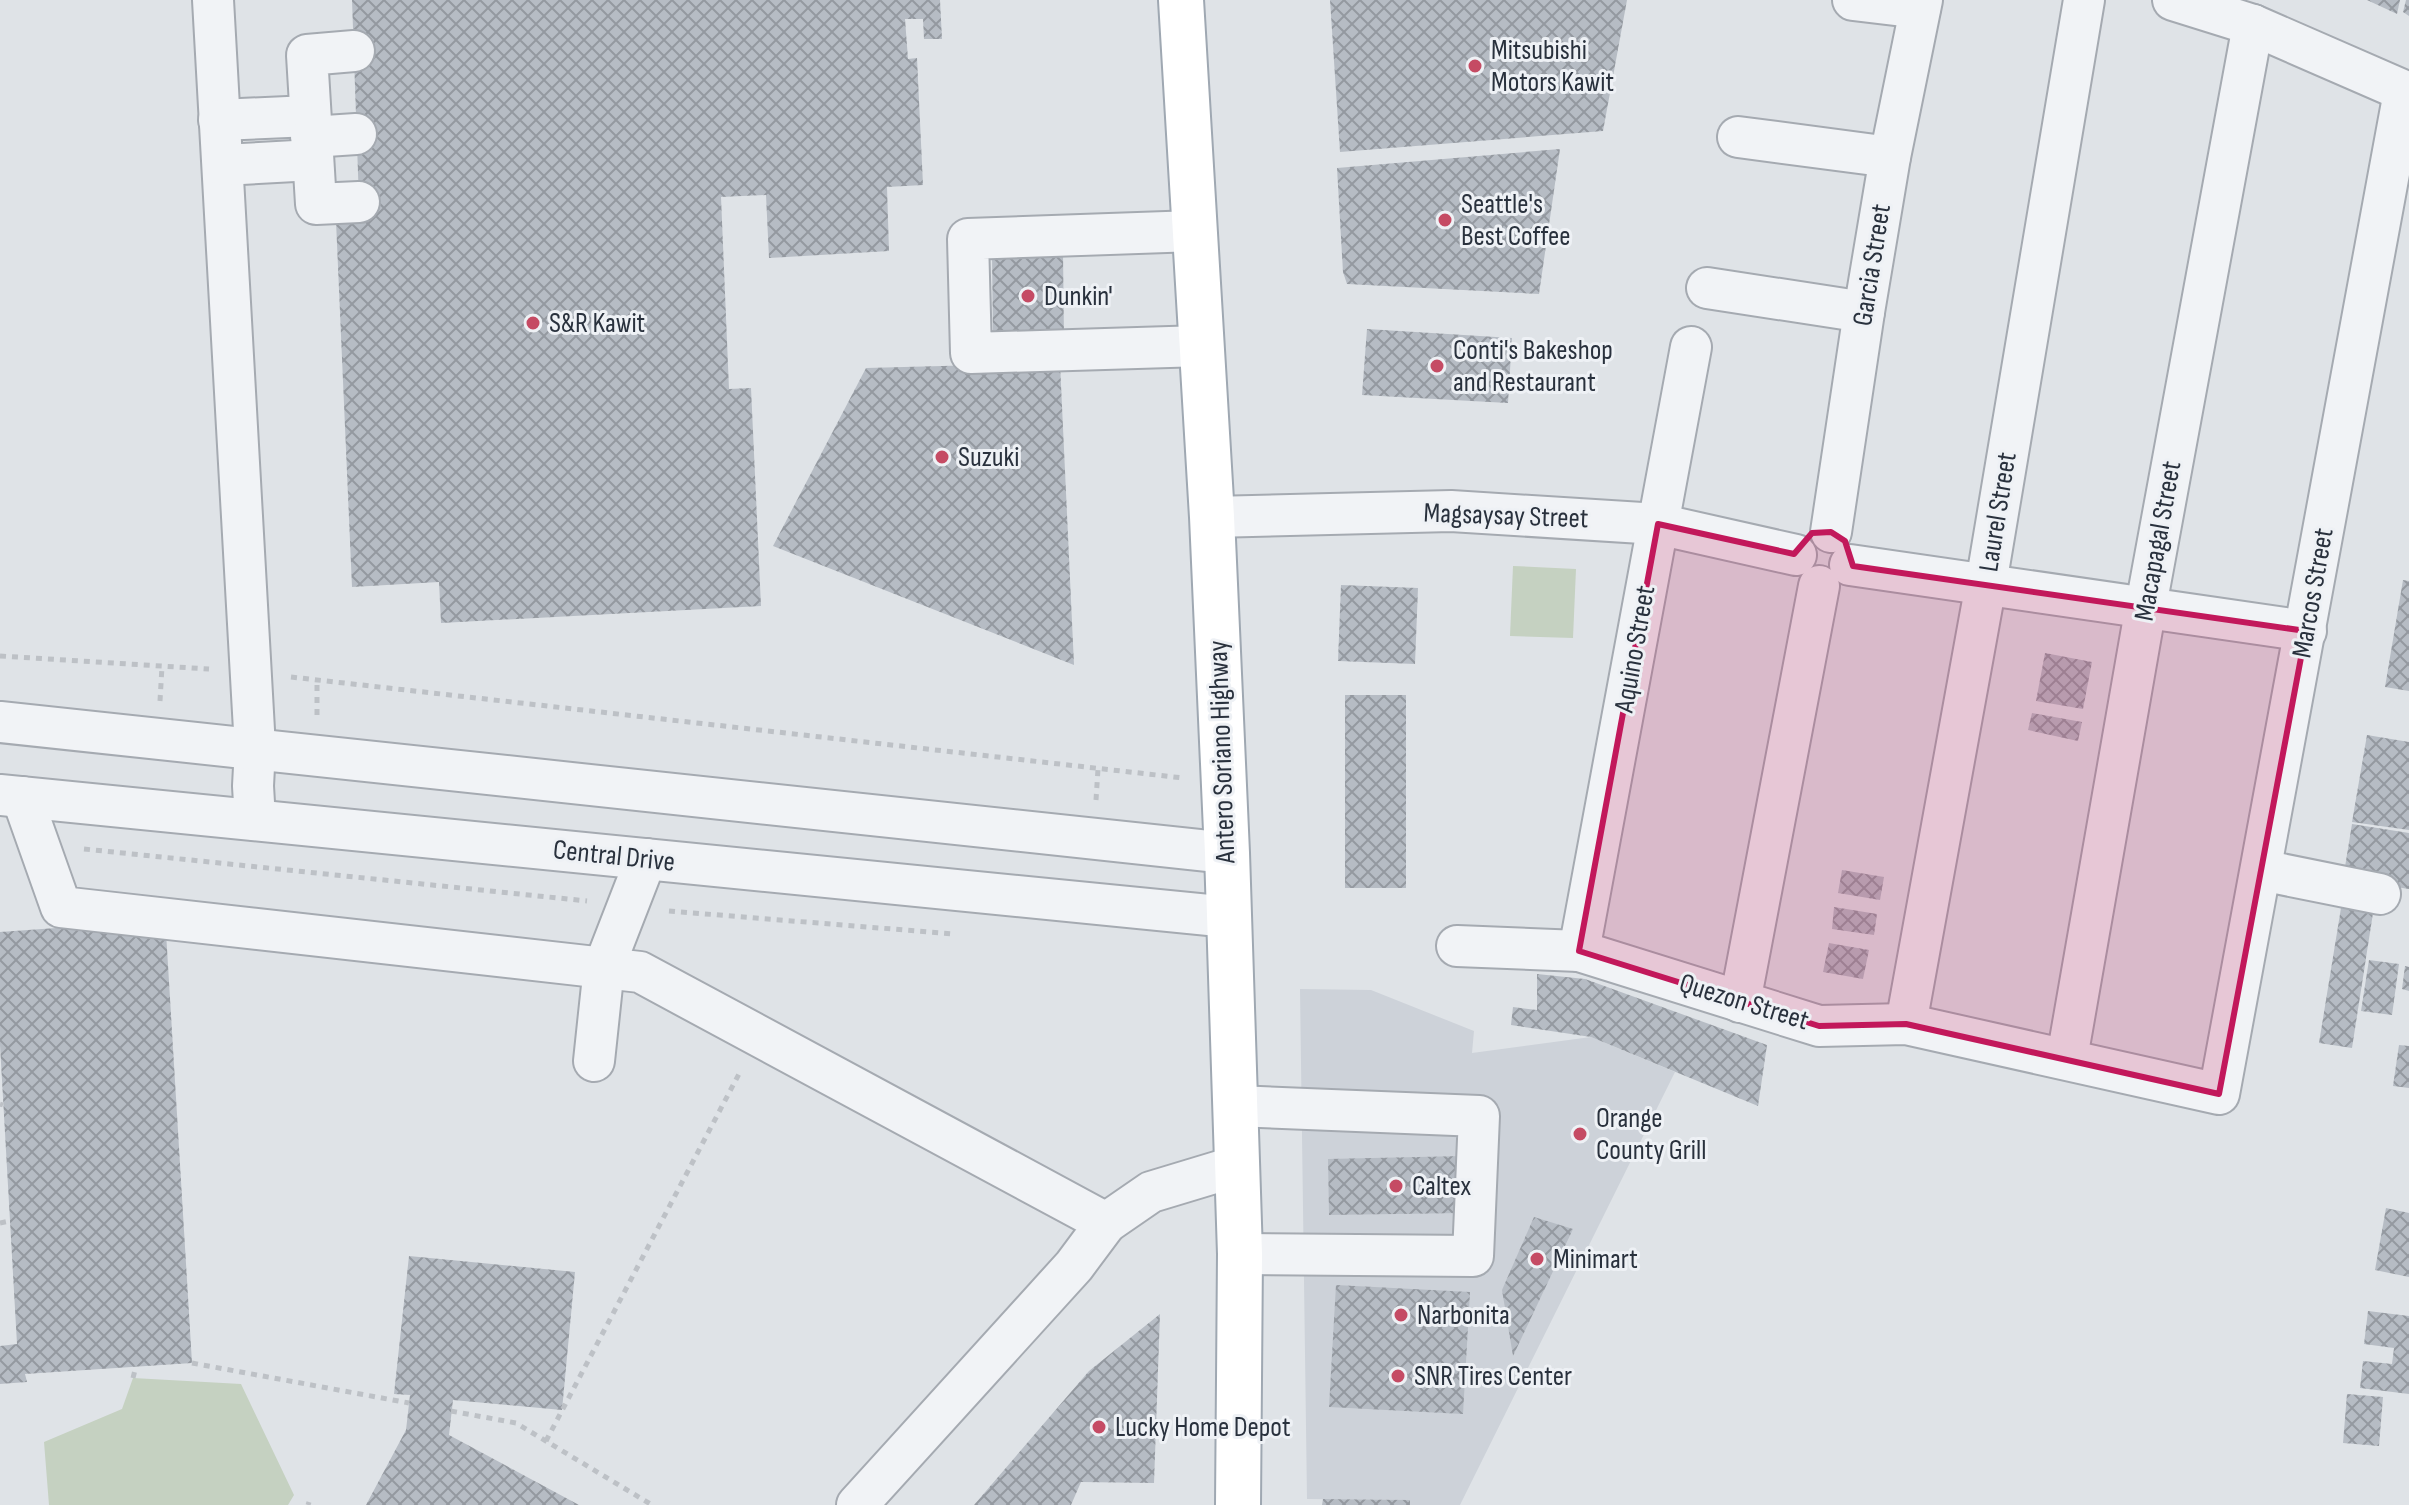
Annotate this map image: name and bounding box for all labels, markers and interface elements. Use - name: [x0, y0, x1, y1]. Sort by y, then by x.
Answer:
- place label: Mitsubishi Motors Kawit: [1491, 34, 1614, 99]
- marker: Mitsubishi Motors Kawit: [1466, 57, 1484, 75]
- place label: Seattle's Best Coffee: [1461, 188, 1571, 253]
- street label: Garcia Street: [1846, 202, 1898, 328]
- marker: Seattle's Best Coffee: [1436, 211, 1454, 229]
- place label: Dunkin': [1044, 280, 1113, 313]
- marker: Dunkin': [1019, 287, 1037, 305]
- place label: S&R Kawit: [549, 307, 645, 340]
- marker: S&R Kawit: [524, 314, 542, 332]
- place label: Conti's Bakeshop and Restaurant: [1453, 334, 1613, 399]
- marker: Conti's Bakeshop and Restaurant: [1428, 357, 1446, 375]
- place label: Suzuki: [958, 441, 1019, 474]
- marker: Suzuki: [933, 448, 951, 466]
- street label: Laurel Street: [1972, 450, 2024, 574]
- street label: Macapagal Street: [2128, 459, 2188, 623]
- street label: Magsaysay Street: [1423, 497, 1589, 535]
- street label: Marcos Street: [2285, 525, 2341, 661]
- street label: Aquino Street: [1607, 583, 1662, 716]
- street label: Antero Soriano Highway: [1202, 640, 1242, 865]
- street label: Central Drive: [551, 833, 677, 879]
- street label: Quezon Street: [1675, 967, 1813, 1037]
- place label: Orange County Grill: [1596, 1102, 1706, 1167]
- marker: Orange County Grill: [1571, 1125, 1589, 1143]
- place label: Caltex: [1412, 1170, 1471, 1203]
- marker: Caltex: [1387, 1177, 1405, 1195]
- place label: Minimart: [1553, 1243, 1638, 1276]
- marker: Minimart: [1528, 1250, 1546, 1268]
- place label: Narbonita: [1417, 1299, 1510, 1332]
- marker: Narbonita: [1392, 1306, 1410, 1324]
- place label: SNR Tires Center: [1414, 1360, 1572, 1393]
- marker: SNR Tires Center: [1389, 1367, 1407, 1385]
- place label: Lucky Home Depot: [1115, 1411, 1291, 1444]
- marker: Lucky Home Depot: [1090, 1418, 1108, 1436]

